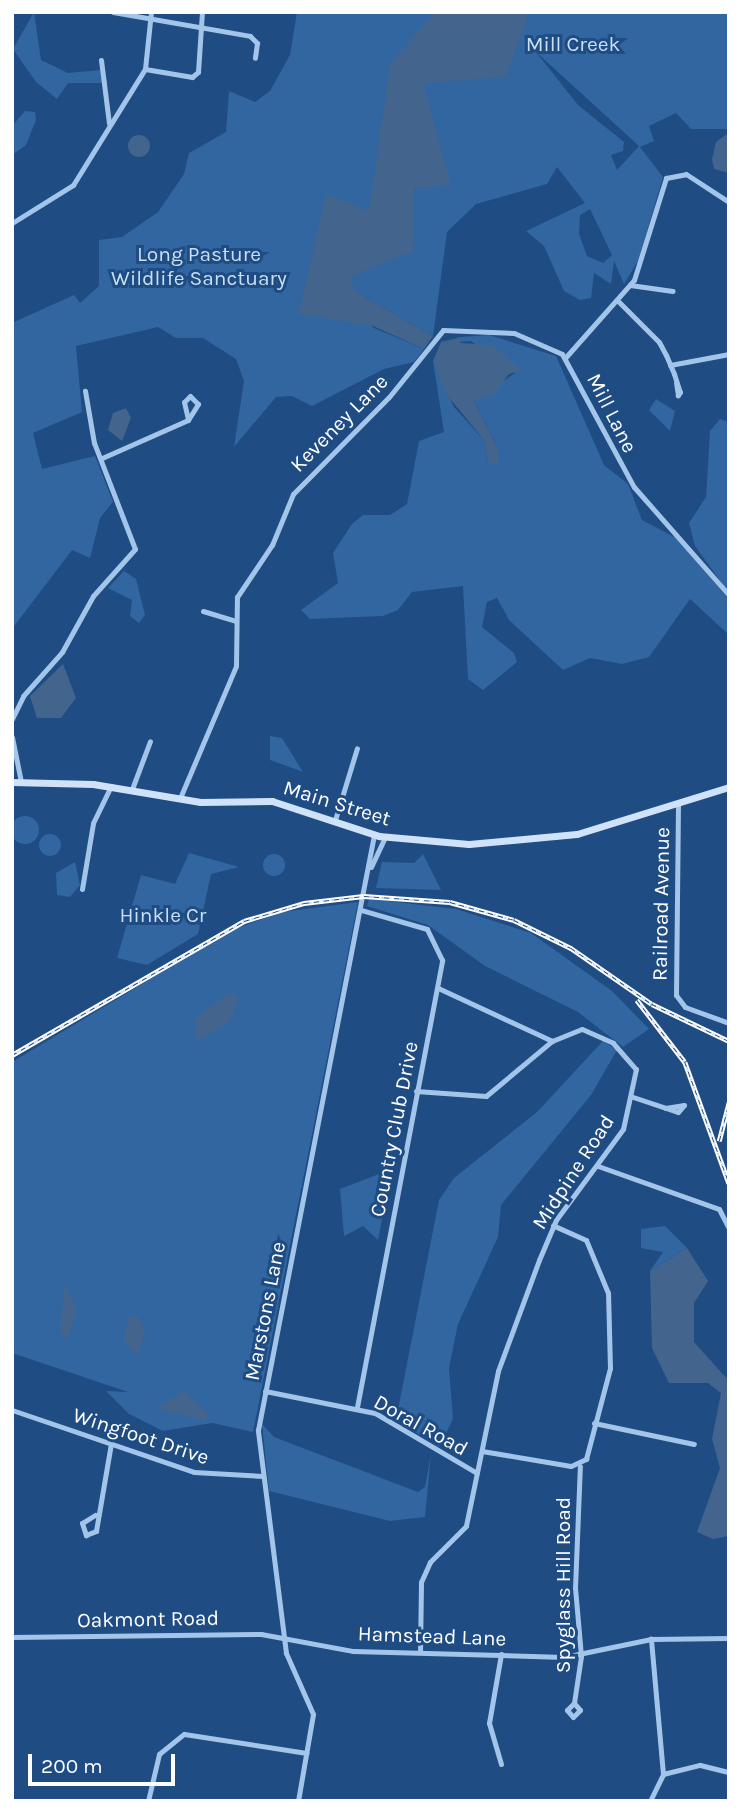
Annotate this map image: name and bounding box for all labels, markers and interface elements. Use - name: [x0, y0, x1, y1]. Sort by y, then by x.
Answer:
- park label: Mill Creek: [526, 31, 620, 57]
- park label: Long Pasture Wildlife Sanctuary: [111, 241, 287, 291]
- street label: Keveney Lane: [285, 369, 393, 477]
- street label: Mill Lane: [581, 369, 643, 457]
- street label: Main Street: [280, 775, 394, 831]
- street label: Railroad Avenue: [647, 827, 675, 981]
- park label: Hinkle Cr: [120, 902, 206, 928]
- street label: Country Club Drive: [365, 1039, 423, 1219]
- street label: Midpine Road: [527, 1110, 619, 1234]
- street label: Marstons Lane: [239, 1239, 291, 1383]
- street label: Doral Road: [370, 1389, 472, 1461]
- street label: Wingfoot Drive: [70, 1402, 212, 1470]
- street label: Spyglass Hill Road: [550, 1497, 576, 1673]
- street label: Oakmont Road: [77, 1605, 219, 1633]
- street label: Hamstead Lane: [357, 1621, 507, 1651]
- scale bar: [32, 1740, 178, 1784]
- text: 200 m: [41, 1754, 103, 1778]

